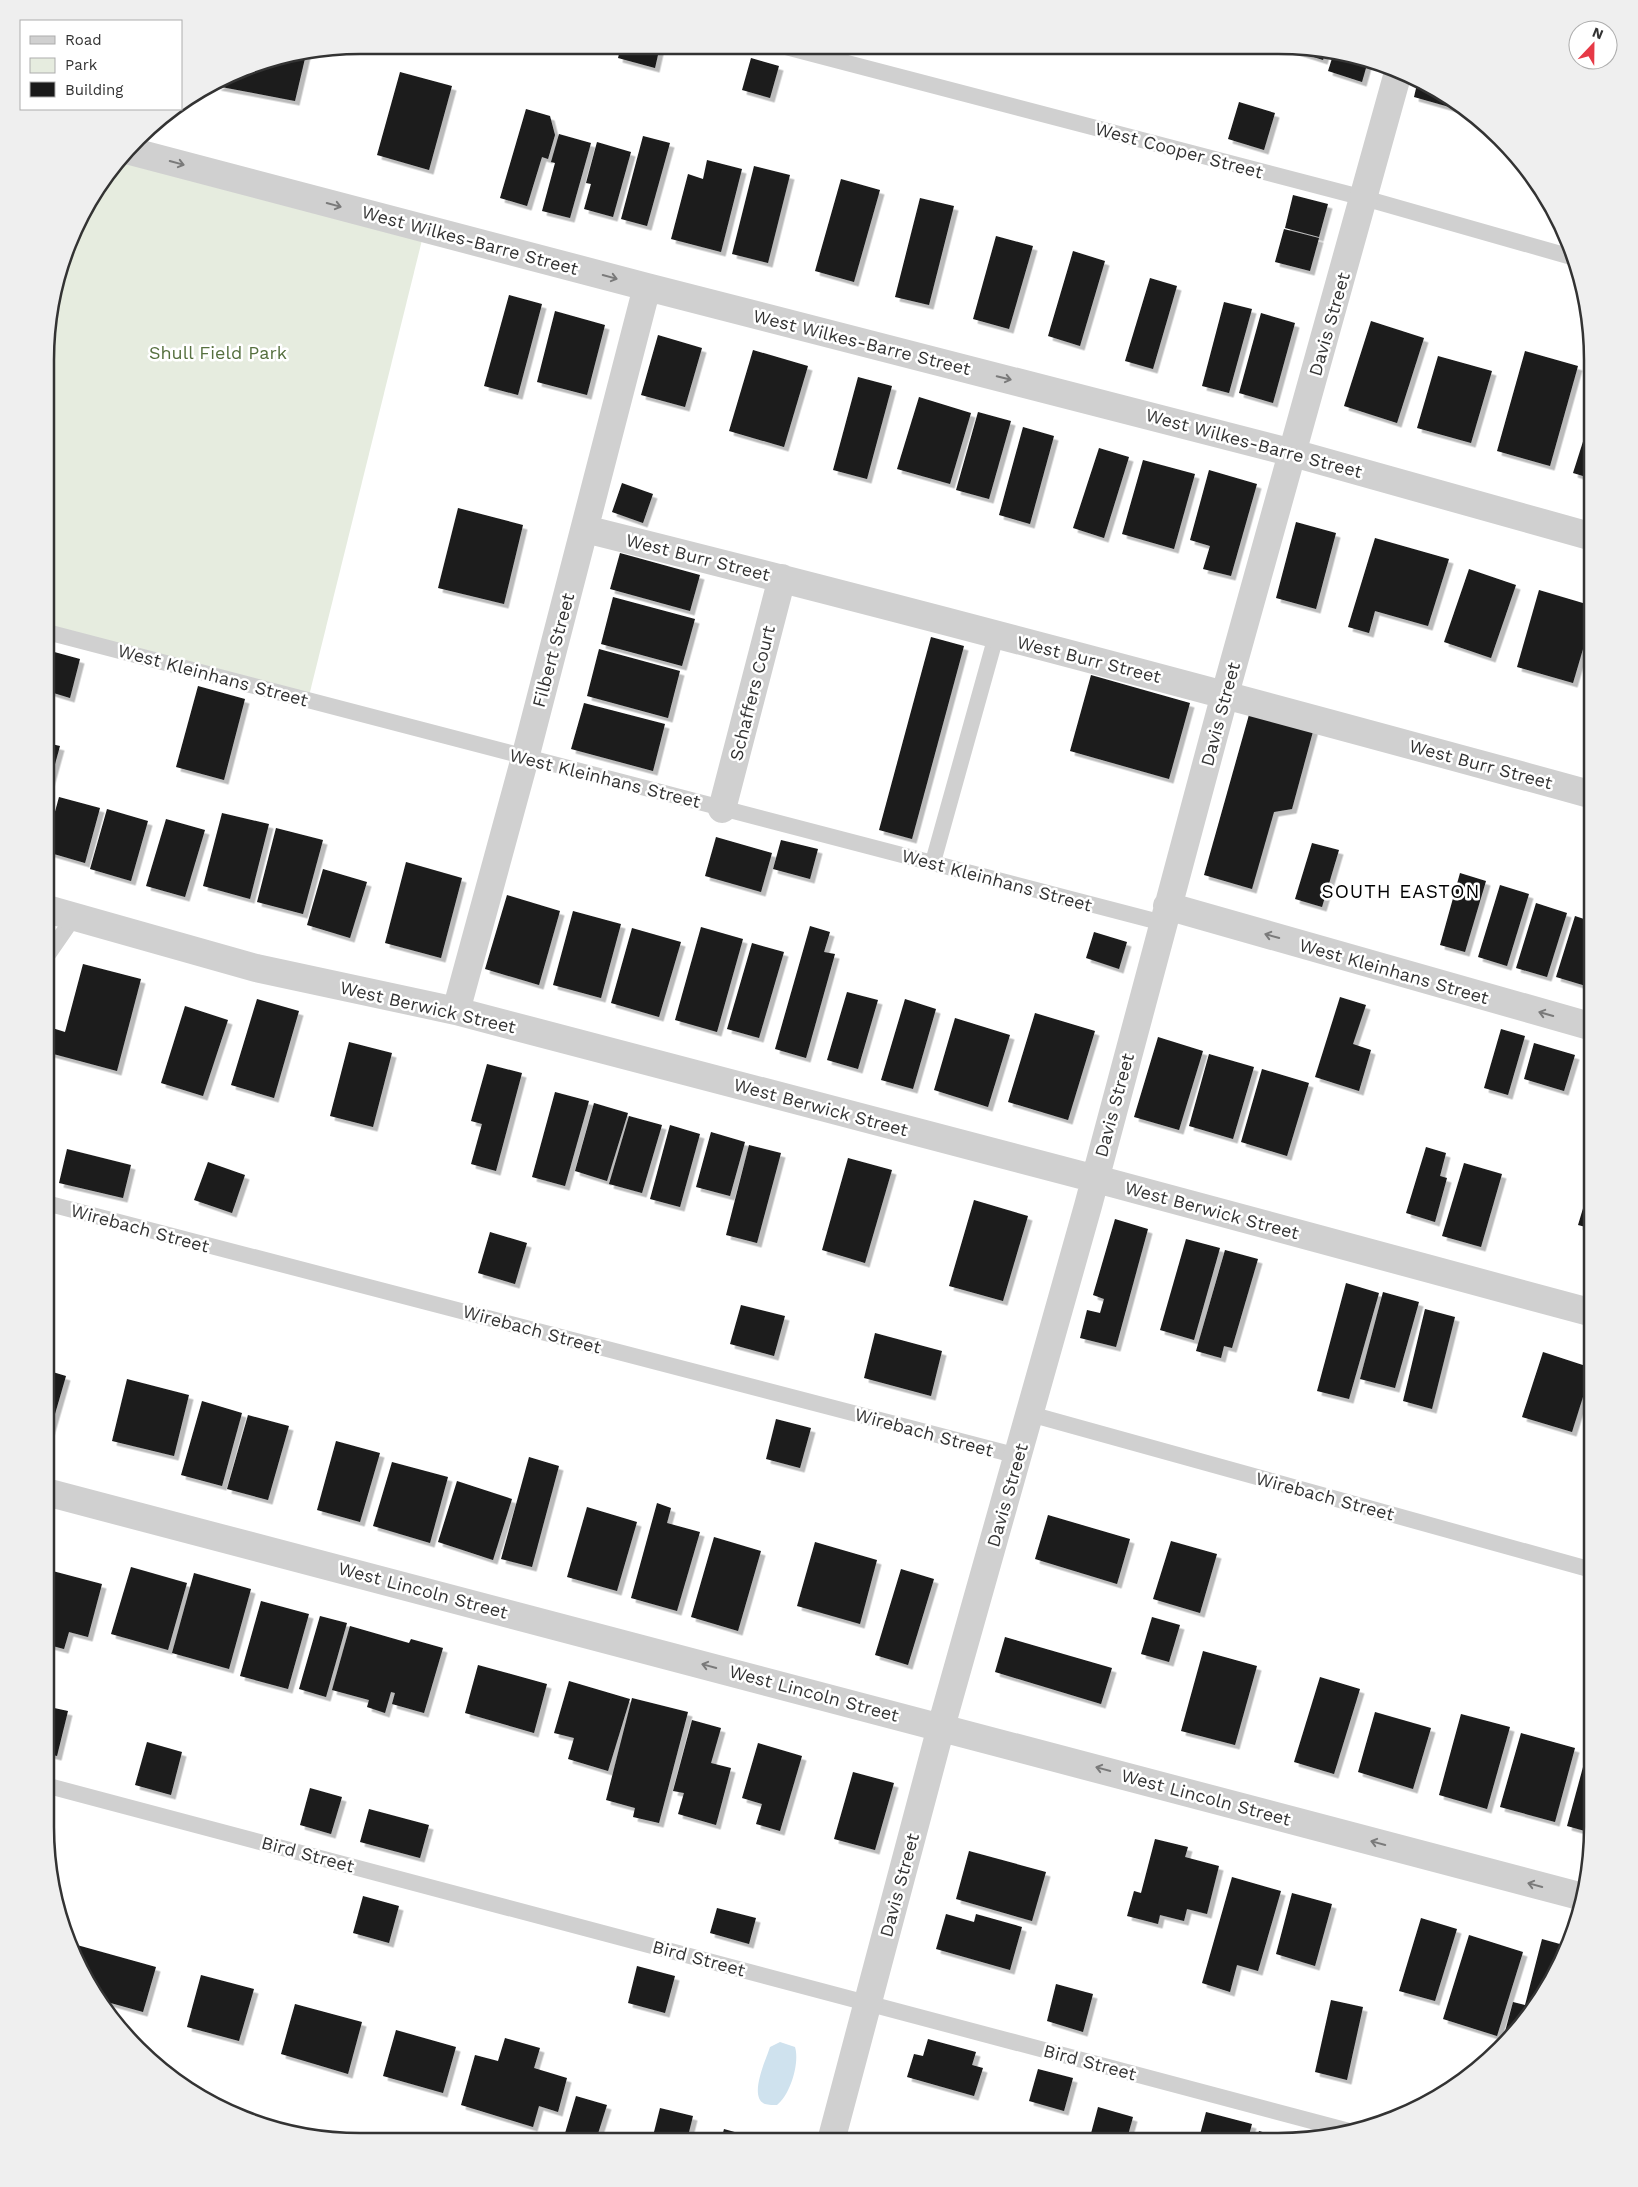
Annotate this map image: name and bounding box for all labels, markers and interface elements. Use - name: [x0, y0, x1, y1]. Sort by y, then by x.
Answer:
- legend: [20, 20, 182, 110]
- north arrow: [1568, 20, 1618, 70]
- text: N: [1590, 24, 1606, 42]
- text: Road: [65, 31, 102, 49]
- text: Park: [65, 56, 98, 74]
- text: Building: [65, 81, 123, 99]
- street label: West Cooper Street: [1093, 117, 1266, 183]
- one-way arrow: [168, 159, 184, 168]
- one-way arrow: [325, 200, 341, 210]
- street label: West Wilkes-Barre Street: [359, 201, 581, 279]
- street label: Davis Street: [1304, 269, 1354, 378]
- one-way arrow: [601, 273, 617, 282]
- street label: West Wilkes-Barre Street: [751, 305, 973, 379]
- park label: Shull Field Park: [149, 342, 287, 363]
- one-way arrow: [996, 374, 1012, 384]
- street label: West Wilkes-Barre Street: [1143, 404, 1365, 482]
- street label: West Burr Street: [624, 529, 773, 585]
- street label: Filbert Street: [528, 590, 578, 710]
- street label: Schaffers Court: [725, 623, 779, 763]
- street label: West Burr Street: [1015, 631, 1164, 687]
- street label: West Kleinhans Street: [116, 639, 311, 711]
- street label: Davis Street: [1196, 659, 1244, 768]
- street label: West Burr Street: [1407, 735, 1555, 793]
- street label: West Kleinhans Street: [507, 744, 703, 812]
- street label: West Kleinhans Street: [900, 844, 1095, 916]
- district label: SOUTH EASTON: [1321, 880, 1481, 903]
- one-way arrow: [1264, 931, 1280, 940]
- street label: West Kleinhans Street: [1297, 934, 1492, 1008]
- street label: West Berwick Street: [338, 977, 518, 1038]
- one-way arrow: [1538, 1008, 1554, 1018]
- street label: Davis Street: [1090, 1050, 1138, 1159]
- street label: West Berwick Street: [731, 1074, 911, 1141]
- street label: West Berwick Street: [1122, 1177, 1302, 1244]
- street label: Wirebach Street: [68, 1199, 212, 1257]
- street label: Wirebach Street: [460, 1300, 604, 1358]
- street label: Wirebach Street: [852, 1403, 996, 1461]
- street label: Davis Street: [982, 1440, 1032, 1549]
- street label: Wirebach Street: [1253, 1467, 1397, 1525]
- street label: West Lincoln Street: [336, 1557, 511, 1623]
- one-way arrow: [701, 1660, 717, 1670]
- street label: West Lincoln Street: [727, 1660, 902, 1726]
- one-way arrow: [1095, 1764, 1111, 1774]
- street label: West Lincoln Street: [1119, 1764, 1294, 1830]
- street label: Davis Street: [875, 1830, 923, 1939]
- street label: Bird Street: [259, 1832, 357, 1877]
- one-way arrow: [1371, 1838, 1387, 1847]
- one-way arrow: [1528, 1879, 1544, 1889]
- street label: Bird Street: [650, 1936, 748, 1981]
- street label: Bird Street: [1041, 2040, 1139, 2085]

